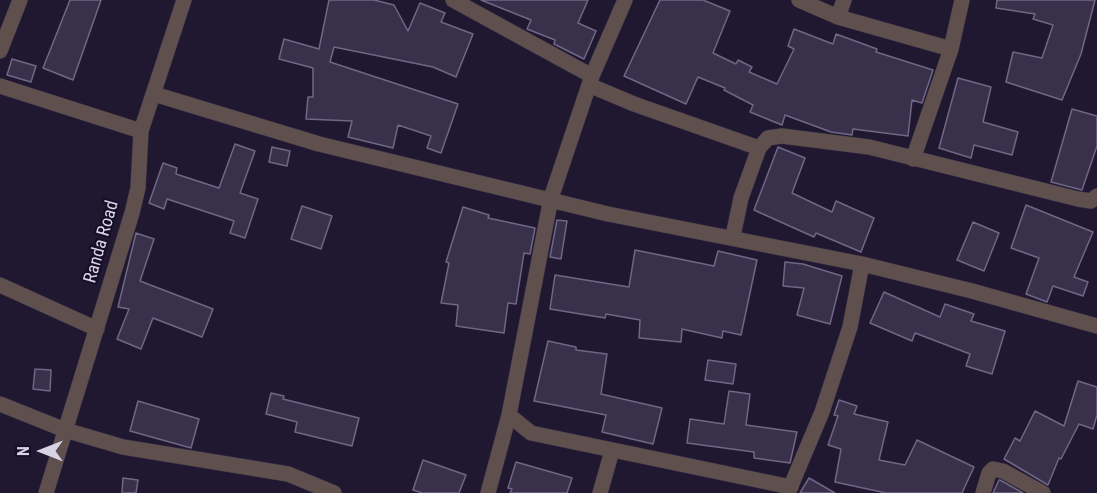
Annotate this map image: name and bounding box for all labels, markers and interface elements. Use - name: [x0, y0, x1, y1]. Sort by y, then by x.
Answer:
- street label: Randa Road: [80, 198, 124, 286]
- north arrow: [12, 421, 72, 481]
- text: N: [14, 446, 33, 456]

